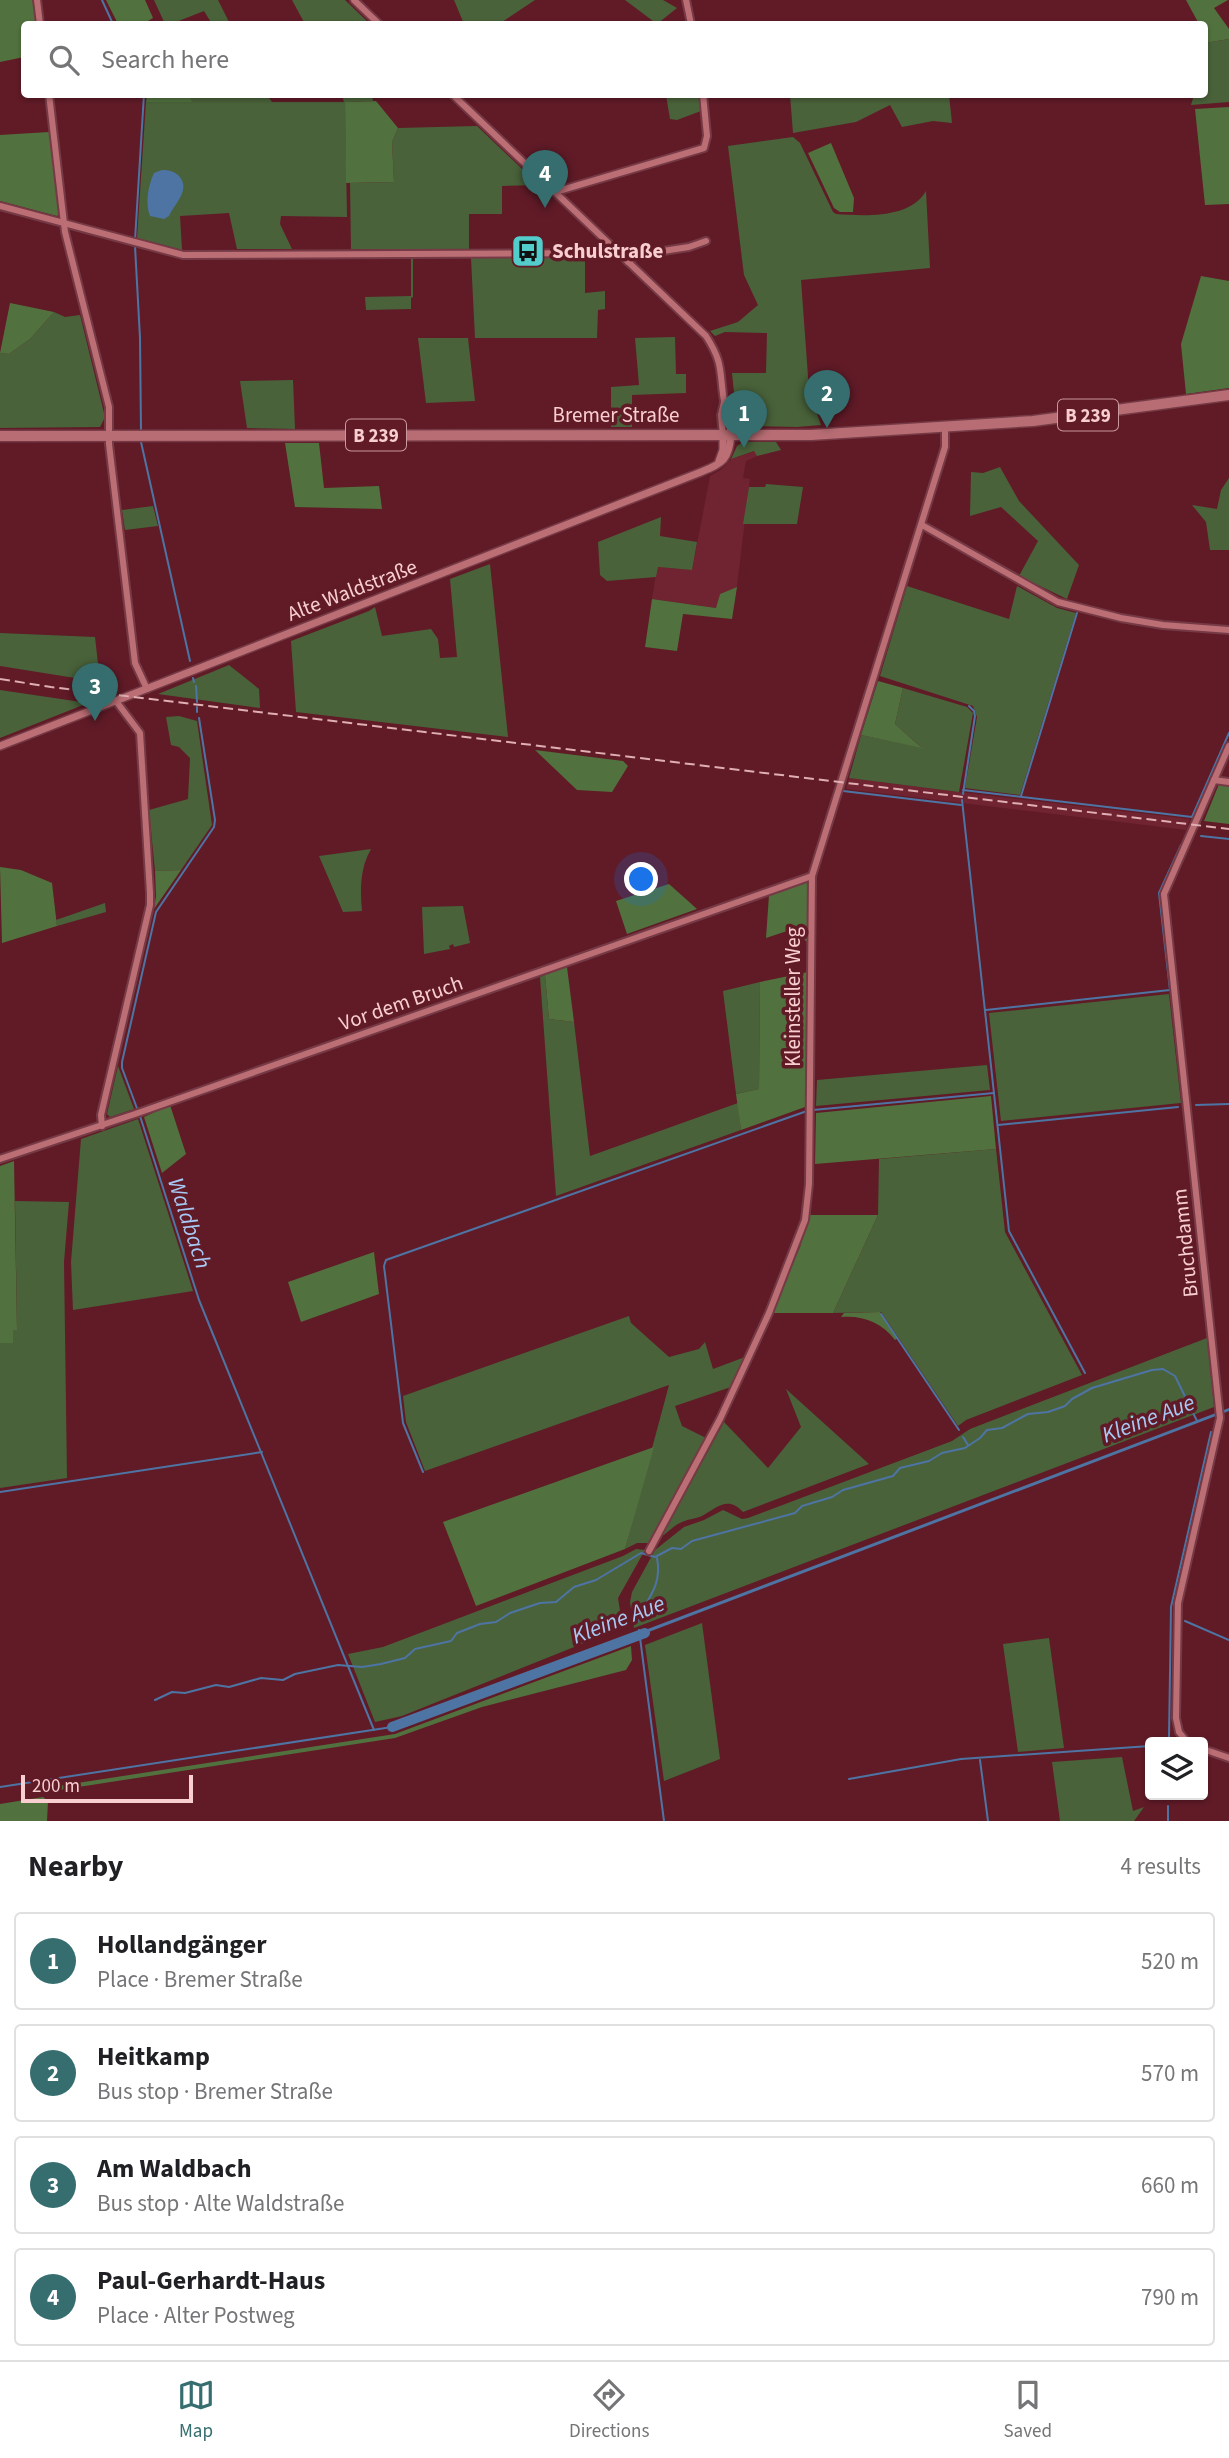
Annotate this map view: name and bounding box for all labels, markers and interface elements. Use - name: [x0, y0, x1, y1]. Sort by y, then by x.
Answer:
- search box: [21, 21, 1208, 98]
- icon: search: [45, 41, 83, 79]
- text: Search here: [101, 41, 229, 78]
- pin: 4: [522, 150, 568, 208]
- bus stop icon: Schulstraße: [509, 232, 547, 270]
- place label: Schulstraße: [552, 236, 663, 266]
- pin: 2: [804, 370, 850, 428]
- pin: 1: [721, 390, 767, 448]
- street label: Bremer Straße: [553, 400, 679, 430]
- road number: B 239: [1058, 400, 1118, 430]
- road number: B 239: [346, 420, 406, 450]
- street label: Alte Waldstraße: [283, 551, 421, 629]
- pin: 3: [72, 663, 118, 721]
- your location: [624, 862, 658, 896]
- street label: Kleinsteller Weg: [778, 927, 808, 1067]
- street label: Vor dem Bruch: [335, 968, 467, 1038]
- water label: Waldbach: [159, 1173, 220, 1273]
- street label: Bruchdamm: [1164, 1187, 1206, 1299]
- water label: Kleine Aue: [1097, 1386, 1199, 1451]
- water label: Kleine Aue: [567, 1587, 669, 1652]
- map controls: [1145, 1737, 1208, 1800]
- button: layers: [1145, 1737, 1208, 1800]
- scale bar: [21, 1772, 192, 1804]
- text: 200 m: [32, 1773, 80, 1800]
- text: Nearby: [28, 1845, 123, 1888]
- text: 4 results: [1121, 1850, 1201, 1883]
- text: Hollandgänger: [97, 1926, 267, 1963]
- text: 1: [47, 1945, 59, 1978]
- text: 520 m: [1141, 1945, 1199, 1978]
- text: Place · Bremer Straße: [97, 1963, 303, 1996]
- text: Heitkamp: [97, 2038, 210, 2075]
- text: 2: [47, 2057, 59, 2090]
- text: 570 m: [1141, 2057, 1199, 2090]
- text: Bus stop · Bremer Straße: [97, 2075, 333, 2108]
- text: Am Waldbach: [97, 2150, 252, 2187]
- text: 3: [47, 2169, 59, 2202]
- text: 660 m: [1141, 2169, 1199, 2202]
- text: Bus stop · Alte Waldstraße: [97, 2187, 344, 2220]
- text: Paul-Gerhardt-Haus: [97, 2262, 325, 2299]
- text: 4: [47, 2281, 59, 2314]
- text: 790 m: [1141, 2281, 1199, 2314]
- text: Place · Alter Postweg: [97, 2299, 295, 2332]
- tab: Map: [177, 2376, 215, 2445]
- tab: Directions: [569, 2376, 649, 2445]
- tab: Saved: [1003, 2376, 1052, 2445]

